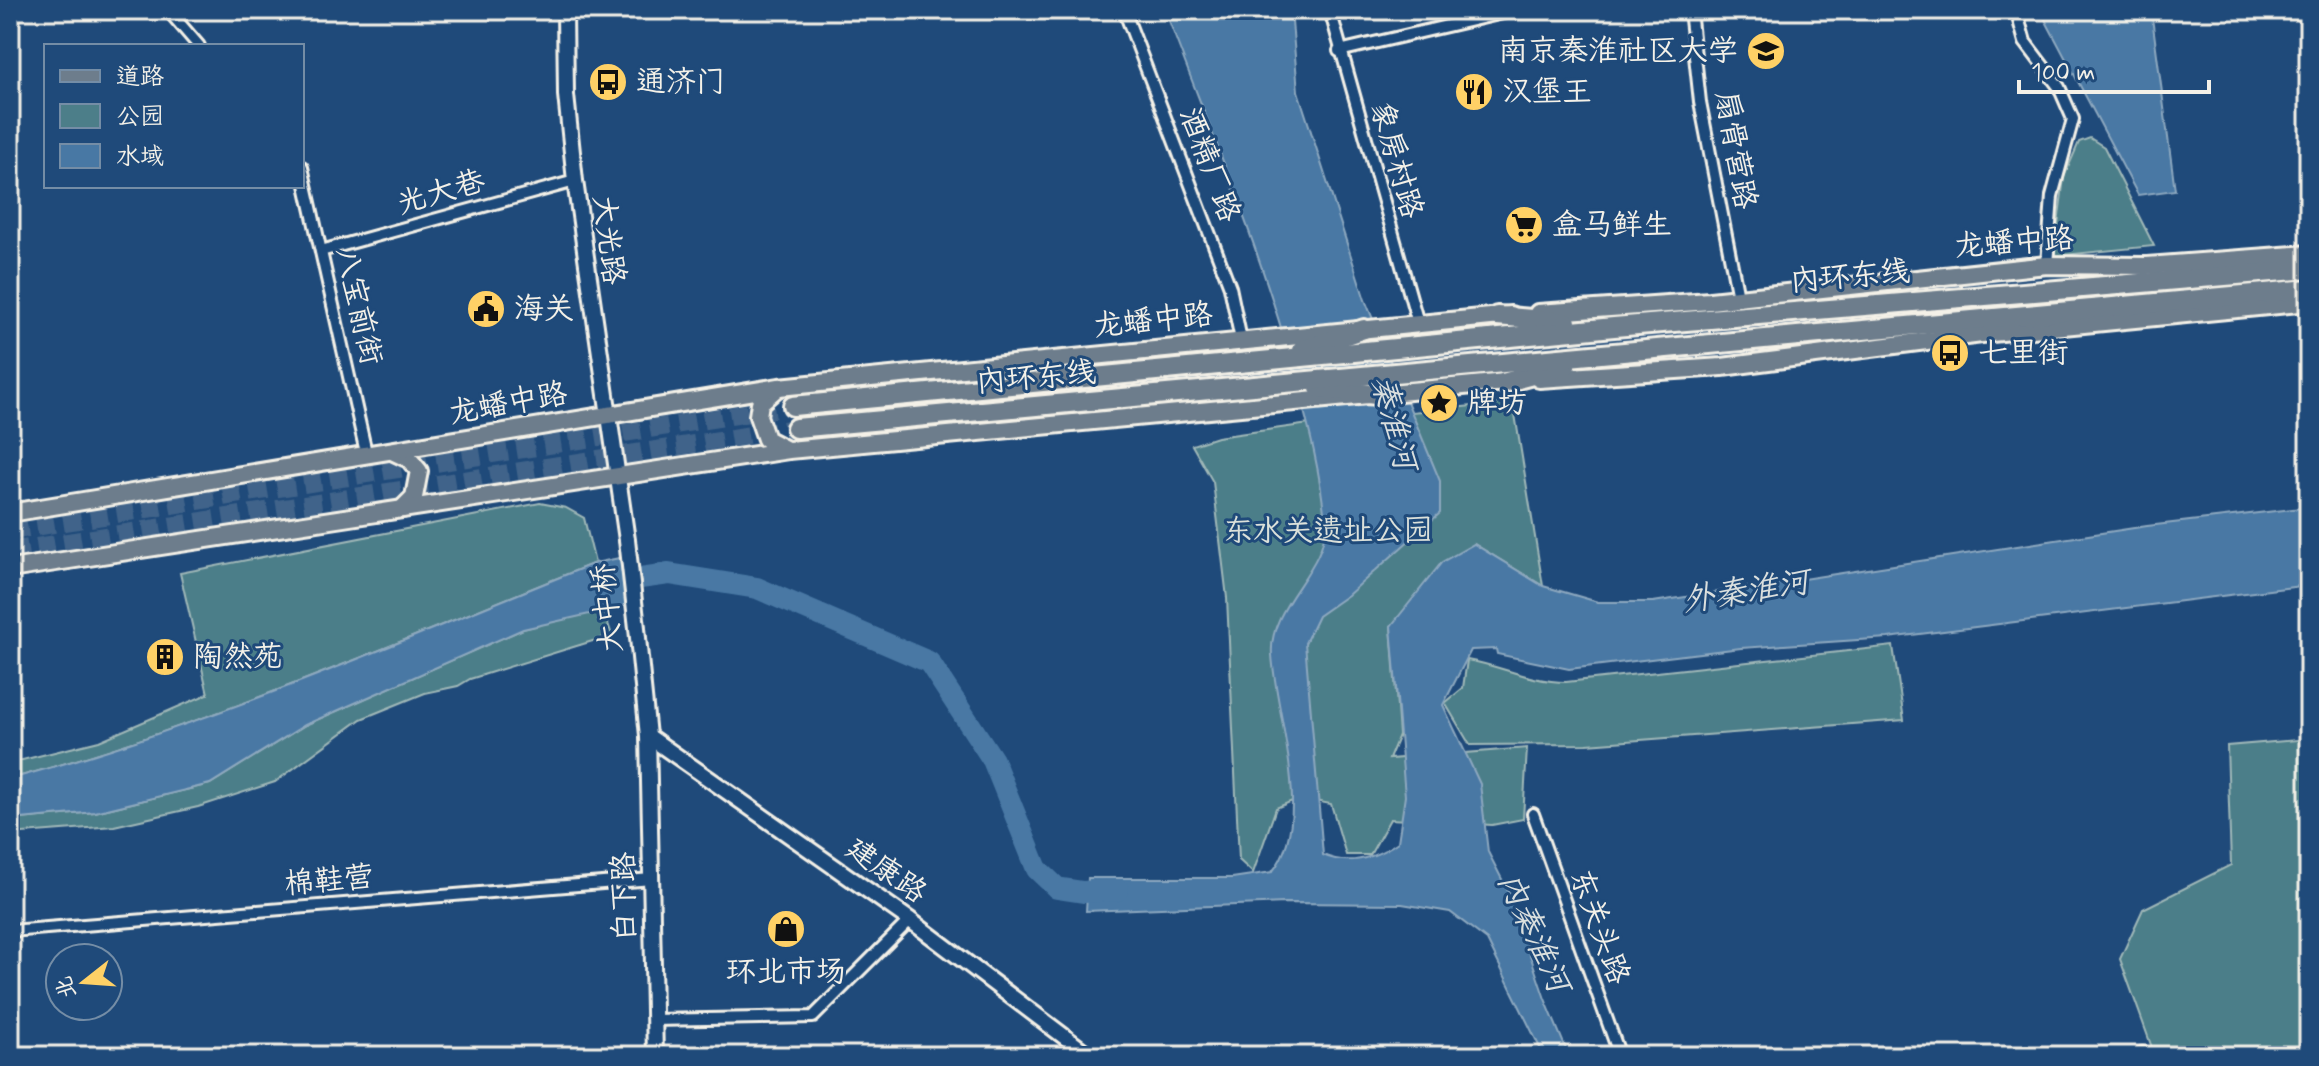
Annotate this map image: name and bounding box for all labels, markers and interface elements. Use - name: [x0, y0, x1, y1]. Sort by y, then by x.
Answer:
- school or university icon: 南京秦淮社区大学: [1745, 30, 1787, 72]
- place label: 南京秦淮社区大学: [1498, 32, 1738, 71]
- legend: [44, 44, 304, 188]
- scale bar: [2019, 44, 2209, 94]
- text: 100 m: [2031, 58, 2095, 89]
- bus stop icon: 通济门: [587, 61, 629, 103]
- text: 道路: [116, 62, 164, 93]
- place label: 通济门: [636, 63, 726, 102]
- restaurant icon: 汉堡王: [1453, 71, 1495, 113]
- place label: 汉堡王: [1502, 73, 1592, 112]
- street label: 扇骨营路: [1705, 88, 1765, 212]
- street label: 象房村路: [1361, 97, 1431, 223]
- text: 公园: [116, 102, 164, 133]
- street label: 酒精厂路: [1169, 102, 1249, 228]
- text: 水域: [116, 142, 164, 173]
- street label: 光大巷: [392, 162, 490, 224]
- street label: 大光路: [583, 193, 633, 287]
- supermarket icon: 盒马鲜生: [1503, 204, 1545, 246]
- place label: 盒马鲜生: [1552, 206, 1672, 245]
- street label: 龙蟠中路: [1953, 219, 2075, 267]
- street label: 八宝前街: [326, 243, 390, 369]
- street label: 内环东线: [1789, 252, 1911, 302]
- public building icon: 海关: [465, 288, 507, 330]
- place label: 海关: [514, 290, 574, 329]
- street label: 龙蟠中路: [1091, 295, 1215, 347]
- bus stop icon: 七里街: [1929, 332, 1971, 374]
- place label: 七里街: [1978, 334, 2068, 373]
- street label: 内环东线: [975, 353, 1097, 403]
- water label: 秦淮河: [1360, 371, 1427, 480]
- street label: 龙蟠中路: [446, 374, 570, 434]
- place icon: 牌坊: [1418, 382, 1460, 424]
- place label: 牌坊: [1467, 384, 1527, 423]
- park label: 东水关遗址公园: [1223, 512, 1433, 551]
- water label: 外秦淮河: [1679, 560, 1817, 623]
- street label: 大中桥: [584, 561, 632, 655]
- building icon: 陶然苑: [144, 636, 186, 678]
- place label: 陶然苑: [193, 638, 283, 677]
- street label: 建康路: [838, 829, 934, 913]
- street label: 白下路: [605, 852, 645, 942]
- street label: 棉鞋营: [282, 858, 376, 904]
- street label: 东关头路: [1560, 864, 1638, 990]
- water label: 内秦淮河: [1487, 866, 1581, 1004]
- shop icon: 环北市场: [765, 908, 807, 950]
- north arrow: [44, 942, 124, 1022]
- place label: 环北市场: [726, 953, 846, 992]
- text: 北: [50, 973, 83, 1002]

